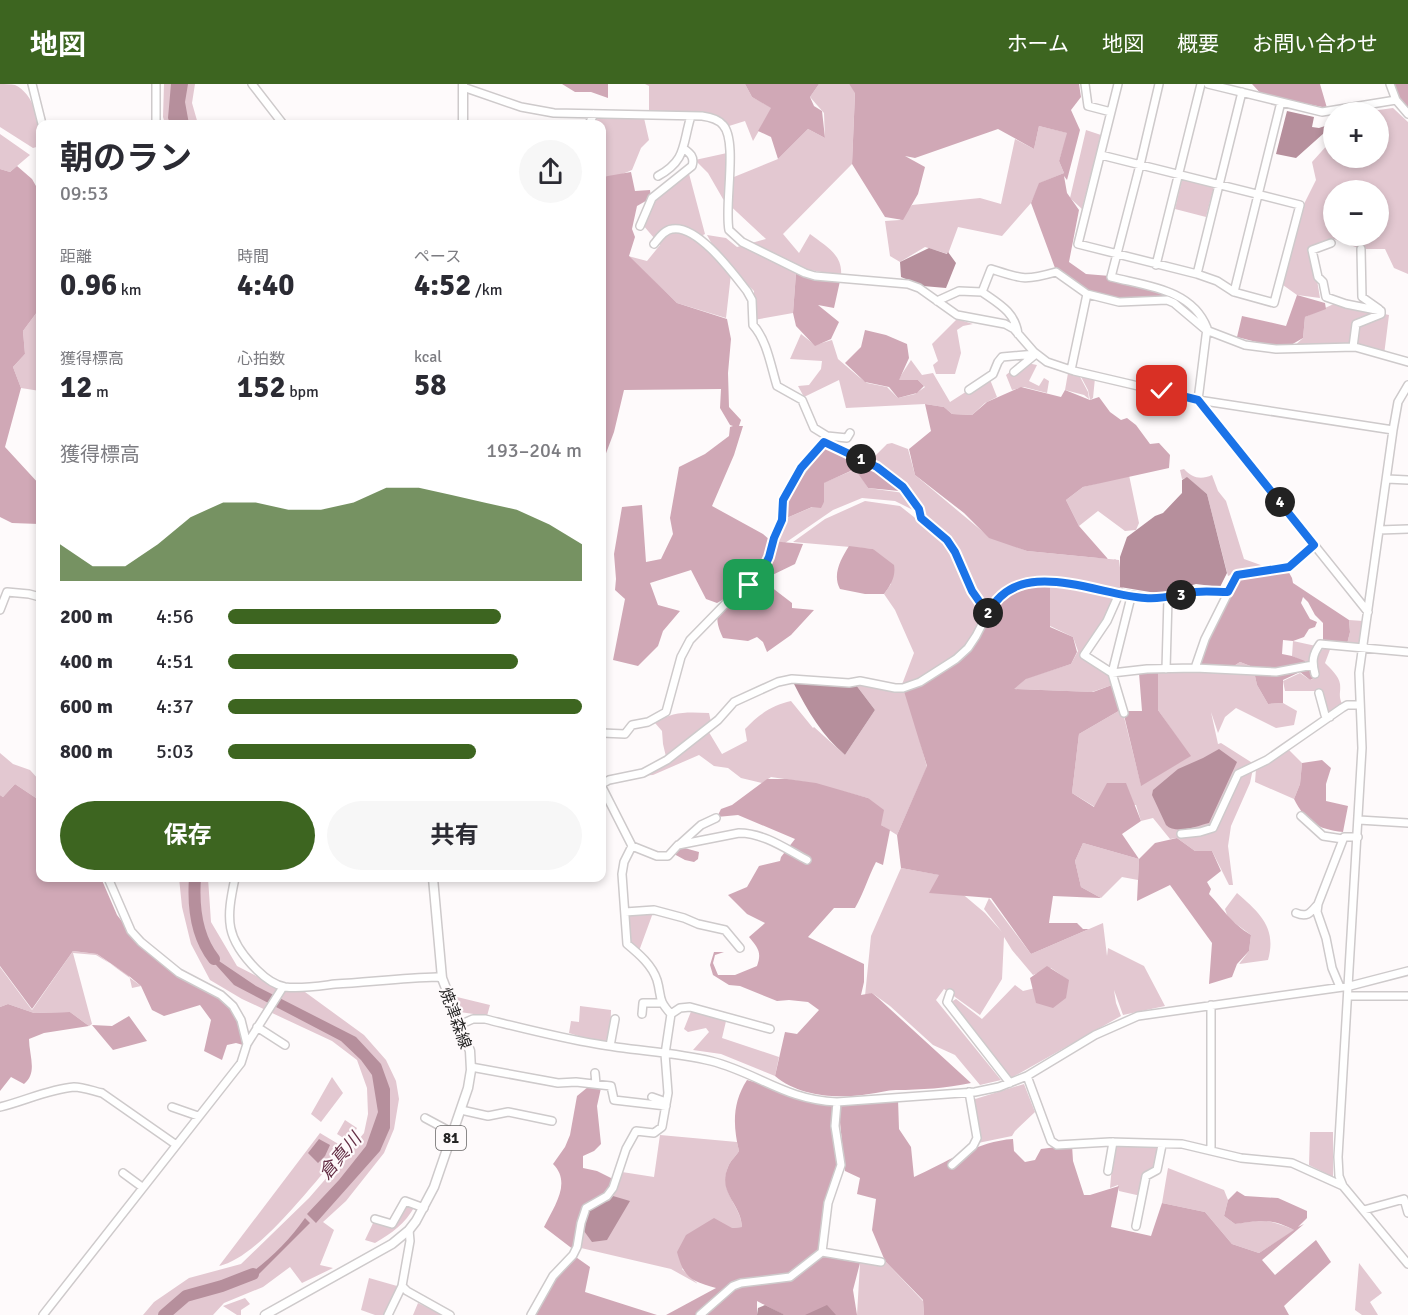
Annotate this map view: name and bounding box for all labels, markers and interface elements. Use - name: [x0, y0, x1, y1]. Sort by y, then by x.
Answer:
- text: 地図: [30, 28, 86, 62]
- text: ホーム: [1007, 31, 1069, 57]
- text: 地図: [1102, 31, 1144, 57]
- text: 概要: [1177, 31, 1219, 57]
- text: お問い合わせ: [1252, 31, 1378, 57]
- map controls: [1323, 102, 1389, 246]
- button: +: [1323, 102, 1389, 168]
- text: 朝のラン: [60, 138, 192, 179]
- button: share: [519, 140, 582, 203]
- button: −: [1323, 180, 1389, 246]
- text: 09:53: [60, 181, 109, 206]
- text: 距離: [60, 247, 92, 267]
- text: 時間: [237, 247, 269, 267]
- text: ペース: [414, 247, 461, 267]
- text: 0.96: [60, 267, 117, 304]
- text: 4:40: [237, 267, 294, 304]
- text: 4:52: [414, 267, 471, 304]
- text: km: [117, 280, 142, 300]
- text: /km: [471, 280, 503, 300]
- text: kcal: [414, 347, 442, 367]
- text: 獲得標高: [60, 349, 124, 369]
- text: 心拍数: [237, 349, 285, 369]
- pin: [1136, 365, 1187, 416]
- text: 58: [414, 367, 446, 404]
- text: 12: [60, 369, 92, 406]
- text: 152: [237, 369, 286, 406]
- icon: check: [1145, 374, 1178, 407]
- text: m: [92, 382, 109, 402]
- text: bpm: [286, 382, 319, 402]
- text: 193–204 m: [486, 438, 582, 463]
- text: 獲得標高: [60, 442, 140, 467]
- pin: 1: [846, 444, 876, 474]
- text: 1: [857, 449, 865, 469]
- pin: 4: [1265, 487, 1295, 517]
- text: 4: [1276, 492, 1284, 512]
- pin: [723, 559, 774, 610]
- icon: arrive: [732, 568, 765, 601]
- pin: 3: [1166, 580, 1196, 610]
- text: 3: [1177, 585, 1185, 605]
- pin: 2: [973, 598, 1003, 628]
- text: 2: [984, 603, 992, 623]
- text: 200 m: [60, 604, 113, 629]
- text: 4:56: [156, 604, 194, 629]
- text: 400 m: [60, 649, 113, 674]
- text: 4:51: [156, 649, 194, 674]
- text: 600 m: [60, 694, 113, 719]
- text: 4:37: [156, 694, 194, 719]
- text: 800 m: [60, 739, 113, 764]
- text: 5:03: [156, 739, 194, 764]
- button: 保存: [60, 801, 315, 870]
- button: 共有: [327, 801, 582, 870]
- street label: 焼津森線: [435, 985, 475, 1052]
- road number: 81: [436, 1126, 466, 1150]
- water label: 倉真川: [314, 1127, 367, 1184]

